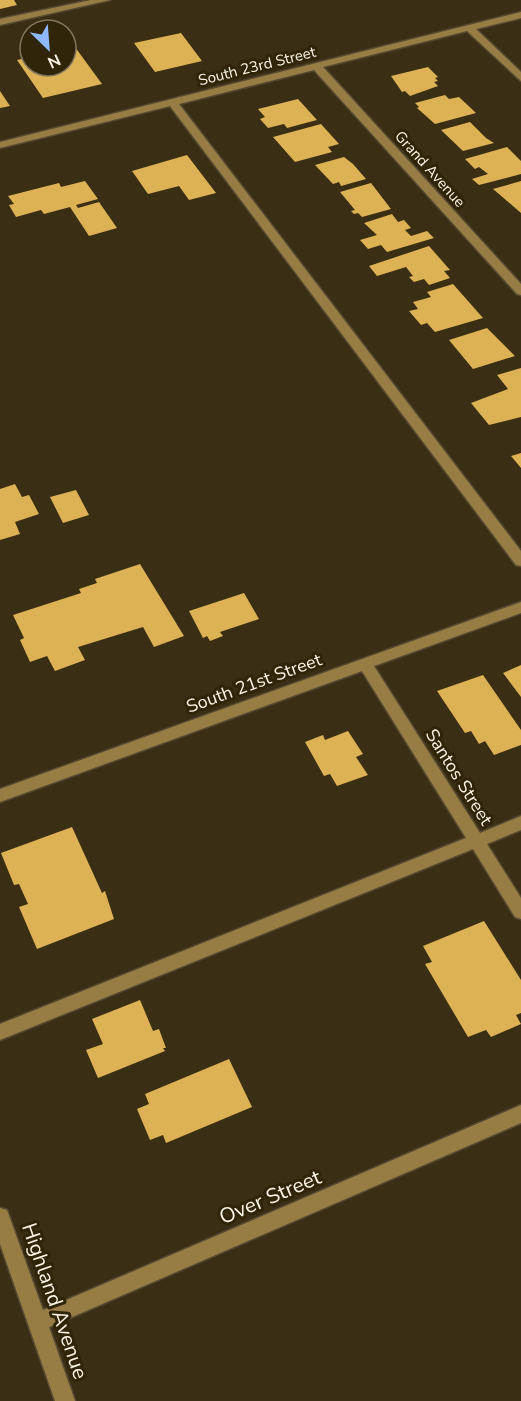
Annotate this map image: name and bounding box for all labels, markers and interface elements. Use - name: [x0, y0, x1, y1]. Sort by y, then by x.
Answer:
- north arrow: [18, 18, 78, 78]
- street label: South 23rd Street: [196, 42, 319, 90]
- text: N: [44, 48, 64, 73]
- street label: Grand Avenue: [390, 127, 470, 211]
- street label: South 21st Street: [183, 647, 326, 719]
- street label: Santos Street: [420, 724, 499, 830]
- street label: Over Street: [215, 1163, 326, 1231]
- street label: Highland Avenue: [15, 1219, 95, 1383]

